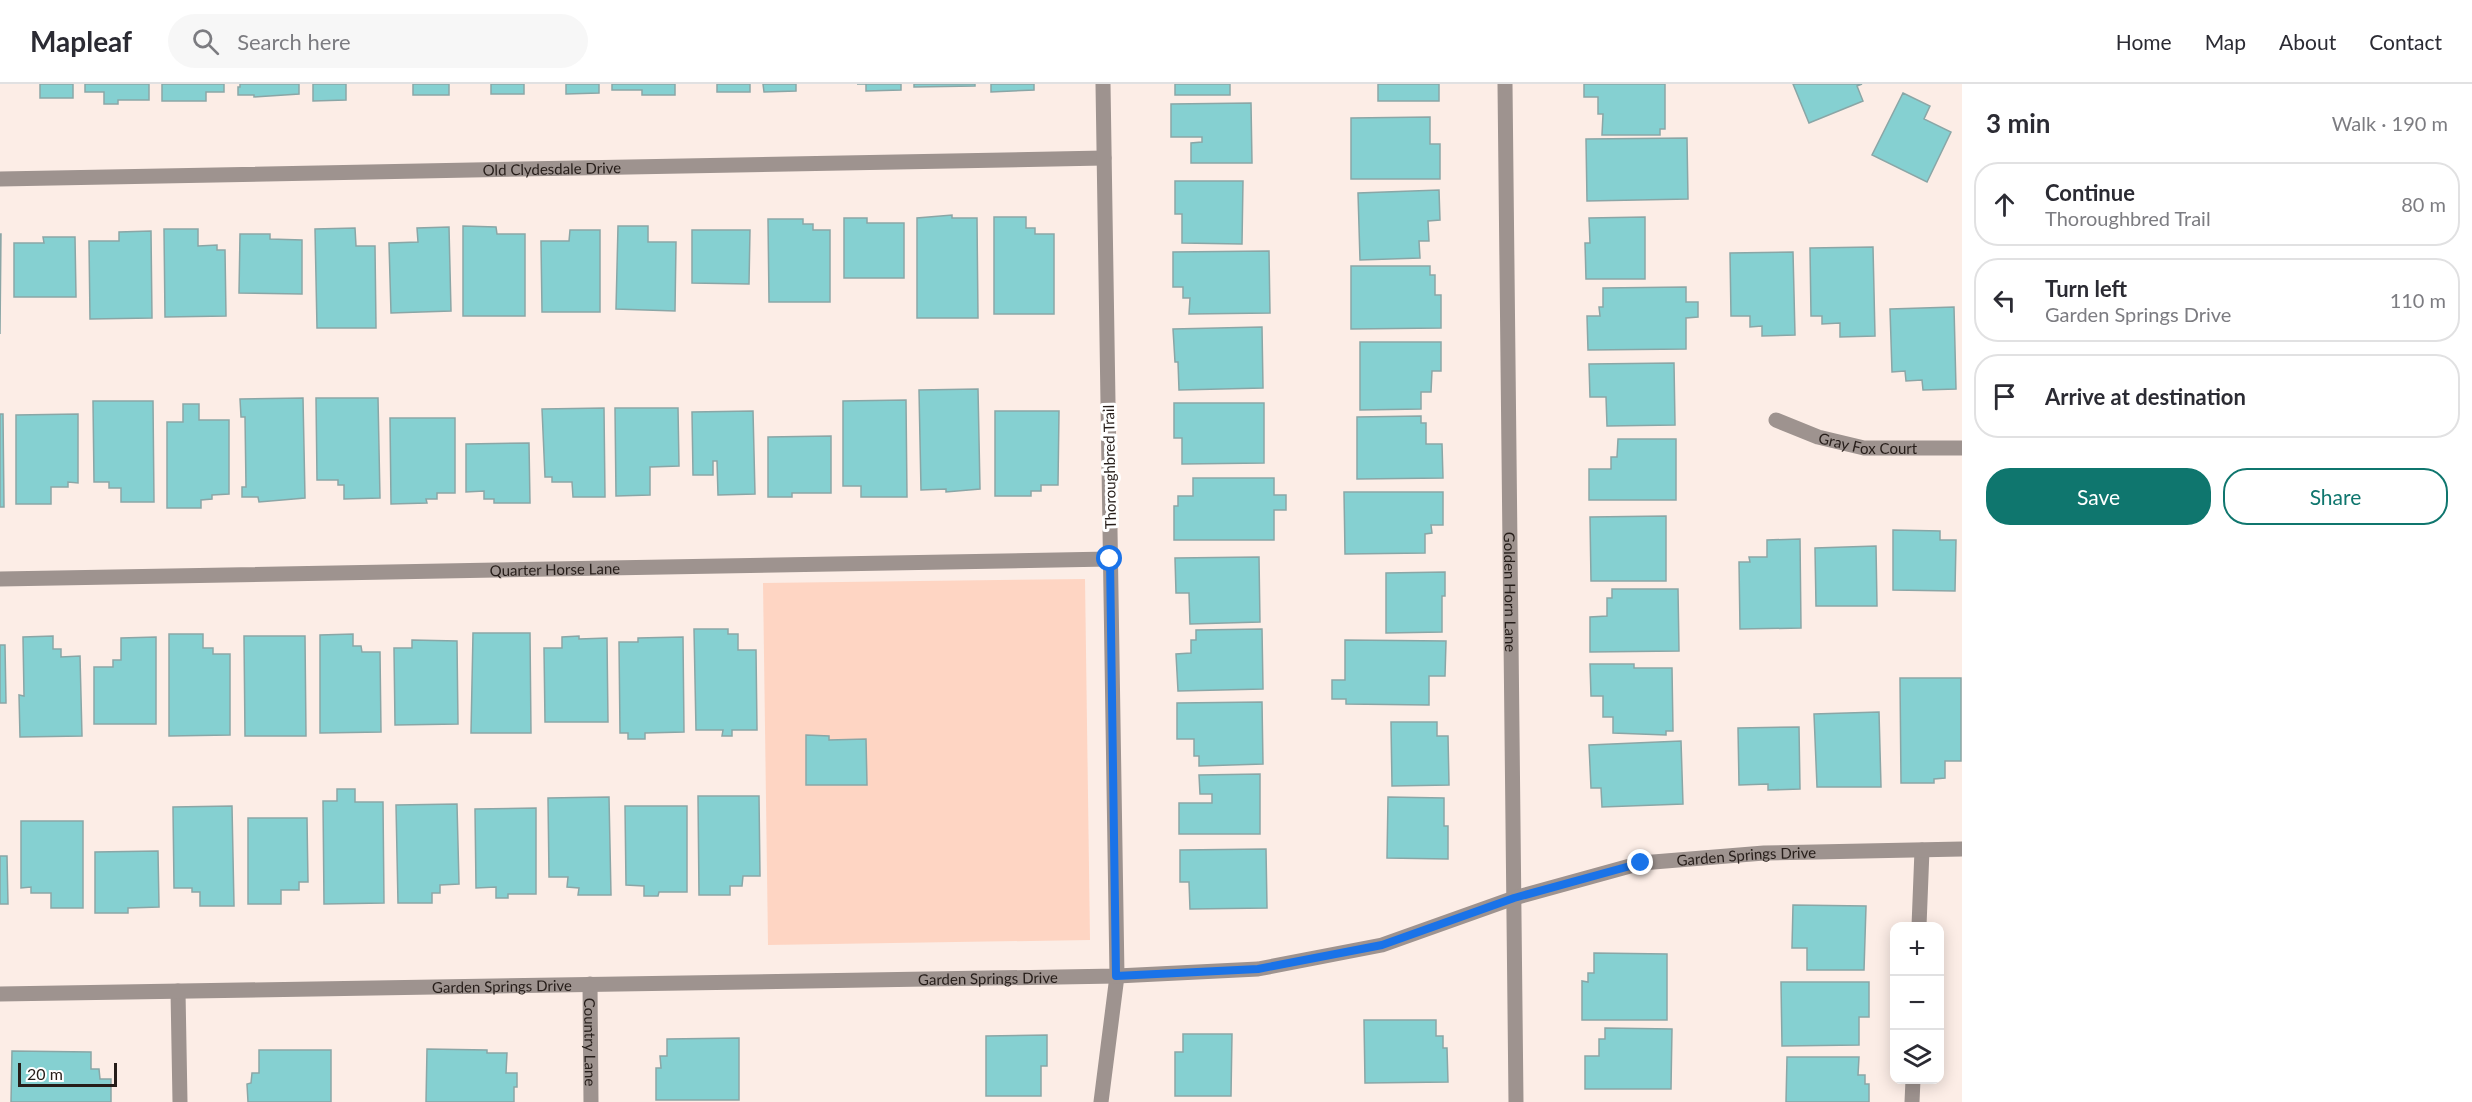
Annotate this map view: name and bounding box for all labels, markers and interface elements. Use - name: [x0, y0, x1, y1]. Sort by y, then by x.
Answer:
- search box: [168, 14, 588, 68]
- text: Mapleaf: [30, 24, 132, 58]
- icon: search: [189, 25, 222, 58]
- text: Search here: [237, 28, 351, 55]
- text: Home: [2116, 29, 2172, 54]
- text: Map: [2205, 29, 2246, 54]
- text: About: [2279, 29, 2336, 54]
- text: Contact: [2369, 29, 2442, 54]
- text: 3 min: [1986, 107, 2050, 139]
- text: Walk · 190 m: [2332, 111, 2448, 135]
- street label: Old Clydesdale Drive: [482, 158, 621, 179]
- text: Continue: [2045, 179, 2135, 206]
- icon: ahead: [1988, 188, 2021, 221]
- text: 80 m: [2401, 192, 2446, 216]
- text: Thoroughbred Trail: [2045, 206, 2211, 230]
- text: Turn left: [2045, 275, 2127, 302]
- icon: left: [1988, 284, 2021, 317]
- text: 110 m: [2390, 288, 2446, 312]
- text: Garden Springs Drive: [2045, 302, 2231, 326]
- icon: arrive: [1988, 380, 2021, 413]
- text: Arrive at destination: [2045, 383, 2246, 410]
- street label: Thoroughbred Trail: [1099, 405, 1119, 529]
- street label: Gray Fox Court: [1817, 428, 1918, 457]
- button: Save: [1986, 468, 2211, 525]
- button: Share: [2223, 468, 2448, 525]
- street label: Golden Horn Lane: [1501, 532, 1520, 652]
- route start: [1096, 545, 1122, 571]
- street label: Quarter Horse Lane: [490, 559, 620, 579]
- street label: Garden Springs Drive: [1676, 843, 1816, 869]
- route end: [1627, 849, 1653, 875]
- map controls: [1890, 922, 1944, 1084]
- button: +: [1890, 922, 1944, 976]
- street label: Garden Springs Drive: [918, 968, 1058, 988]
- street label: Garden Springs Drive: [432, 976, 572, 996]
- button: −: [1890, 976, 1944, 1030]
- street label: Country Lane: [581, 998, 600, 1086]
- button: layers: [1890, 1030, 1944, 1084]
- scale bar: [18, 1060, 117, 1088]
- text: 20 m: [27, 1064, 63, 1083]

